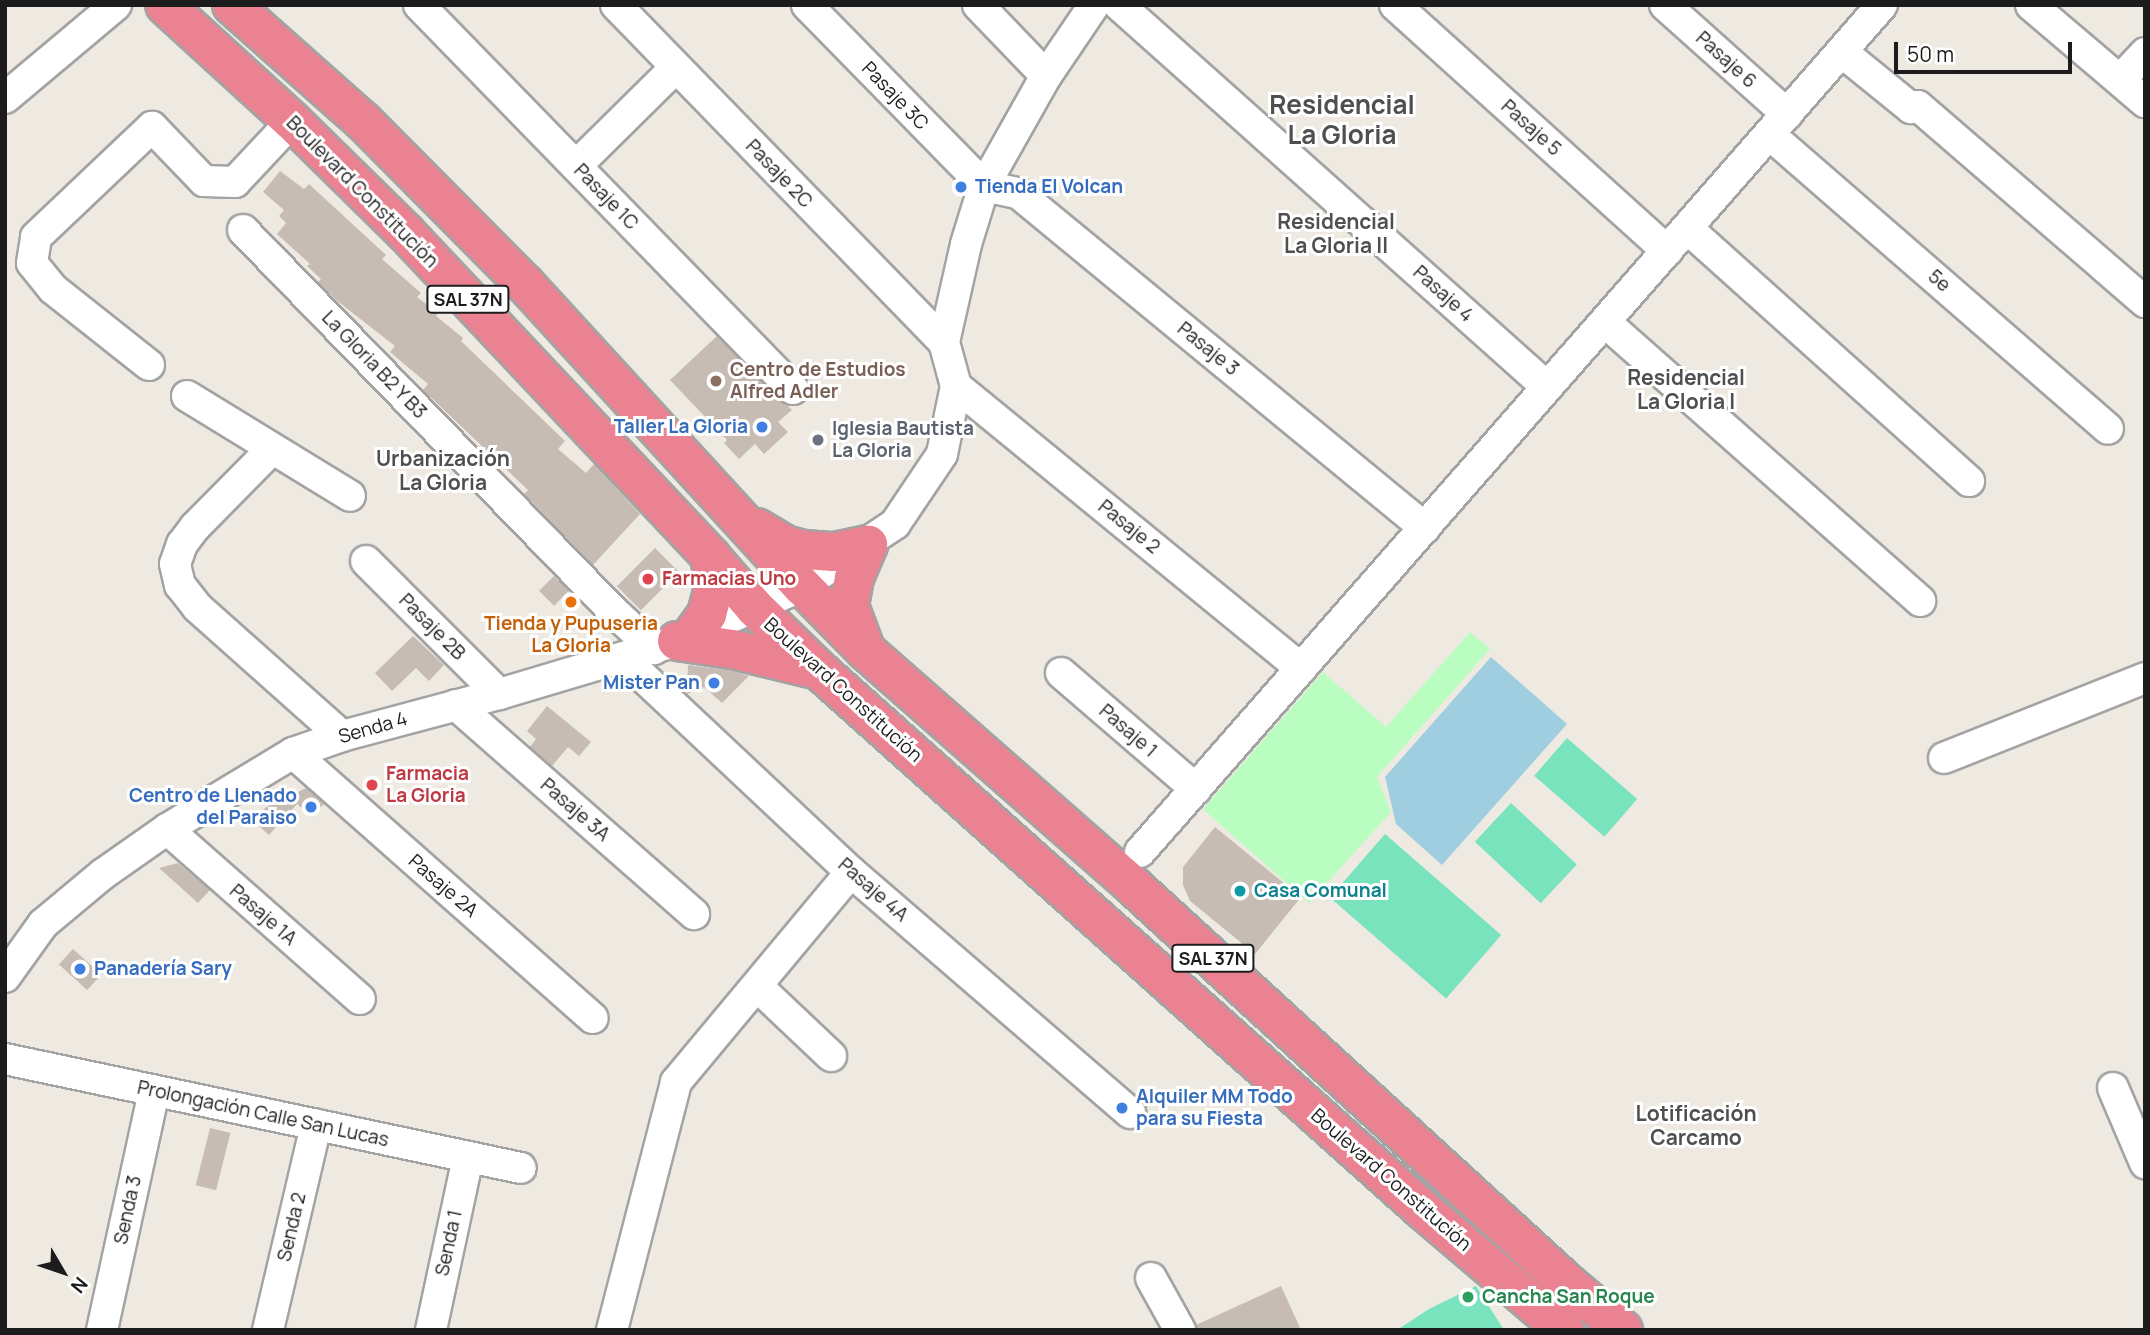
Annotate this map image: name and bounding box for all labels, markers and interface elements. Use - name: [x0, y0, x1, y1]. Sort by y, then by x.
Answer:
- street label: Pasaje 6: [1691, 27, 1761, 93]
- scale bar: [1898, 28, 2076, 72]
- text: 50 m: [1907, 40, 1954, 68]
- street label: Pasaje 3C: [857, 57, 933, 135]
- district label: Residencial La Gloria: [1269, 89, 1415, 150]
- street label: Pasaje 5: [1496, 95, 1566, 161]
- street label: Boulevard Constitución: [281, 111, 443, 273]
- street label: Pasaje 2C: [741, 135, 817, 213]
- street label: Pasaje 1C: [569, 159, 643, 235]
- place label: Tienda El Volcan: [975, 176, 1123, 198]
- marker: Tienda El Volcan: [953, 179, 969, 195]
- district label: Residencial La Gloria II: [1277, 208, 1395, 258]
- street label: Pasaje 4: [1408, 261, 1478, 327]
- street label: 5e: [1923, 265, 1955, 297]
- road number: SAL 37N: [424, 284, 512, 314]
- street label: La Gloria B2 Y B3: [317, 306, 431, 424]
- street label: Pasaje 3: [1173, 317, 1243, 381]
- place label: Centro de Estudios Alfred Adler: [730, 359, 906, 403]
- district label: Residencial La Gloria I: [1627, 364, 1745, 414]
- marker: Centro de Estudios Alfred Adler: [708, 373, 724, 389]
- place label: Taller La Gloria: [614, 416, 748, 438]
- place label: Iglesia Bautista La Gloria: [832, 418, 974, 462]
- marker: Taller La Gloria: [754, 419, 770, 435]
- marker: Iglesia Bautista La Gloria: [810, 432, 826, 448]
- district label: Urbanización La Gloria: [376, 445, 510, 495]
- street label: Pasaje 2: [1094, 495, 1164, 559]
- place label: Farmacias Uno: [662, 568, 796, 590]
- marker: Farmacias Uno: [640, 571, 656, 587]
- street label: Pasaje 2B: [394, 589, 470, 665]
- marker: Tienda y Pupuseria La Gloria: [563, 594, 579, 610]
- place label: Tienda y Pupuseria La Gloria: [484, 613, 658, 657]
- street label: Boulevard Constitución: [759, 613, 927, 767]
- place label: Mister Pan: [603, 672, 700, 694]
- marker: Mister Pan: [706, 675, 722, 691]
- street label: Pasaje 1: [1094, 700, 1162, 762]
- street label: Senda 4: [336, 707, 410, 749]
- place label: Farmacia La Gloria: [386, 763, 469, 807]
- street label: Pasaje 3A: [536, 774, 614, 846]
- marker: Farmacia La Gloria: [364, 777, 380, 793]
- place label: Centro de Llenado del Paraiso: [129, 785, 297, 829]
- marker: Centro de Llenado del Paraiso: [303, 799, 319, 815]
- street label: Pasaje 2A: [404, 850, 482, 922]
- street label: Pasaje 4A: [833, 853, 913, 927]
- street label: Pasaje 1A: [225, 880, 301, 950]
- place label: Casa Comunal: [1254, 880, 1387, 902]
- marker: Casa Comunal: [1232, 883, 1248, 899]
- road number: SAL 37N: [1169, 944, 1257, 973]
- place label: Panadería Sary: [94, 958, 232, 980]
- marker: Panadería Sary: [72, 961, 88, 977]
- street label: Prolongación Calle San Lucas: [135, 1076, 391, 1152]
- place label: Alquiler MM Todo para su Fiesta: [1136, 1086, 1293, 1130]
- marker: Alquiler MM Todo para su Fiesta: [1114, 1100, 1130, 1116]
- district label: Lotificación Carcamo: [1635, 1100, 1757, 1150]
- street label: Boulevard Constitución: [1306, 1104, 1476, 1256]
- street label: Senda 3: [110, 1173, 146, 1247]
- street label: Senda 2: [273, 1190, 311, 1264]
- street label: Senda 1: [431, 1208, 467, 1278]
- north arrow: [28, 1237, 98, 1307]
- text: N: [65, 1272, 94, 1299]
- place label: Cancha San Roque: [1482, 1286, 1655, 1308]
- marker: Cancha San Roque: [1460, 1289, 1476, 1305]

